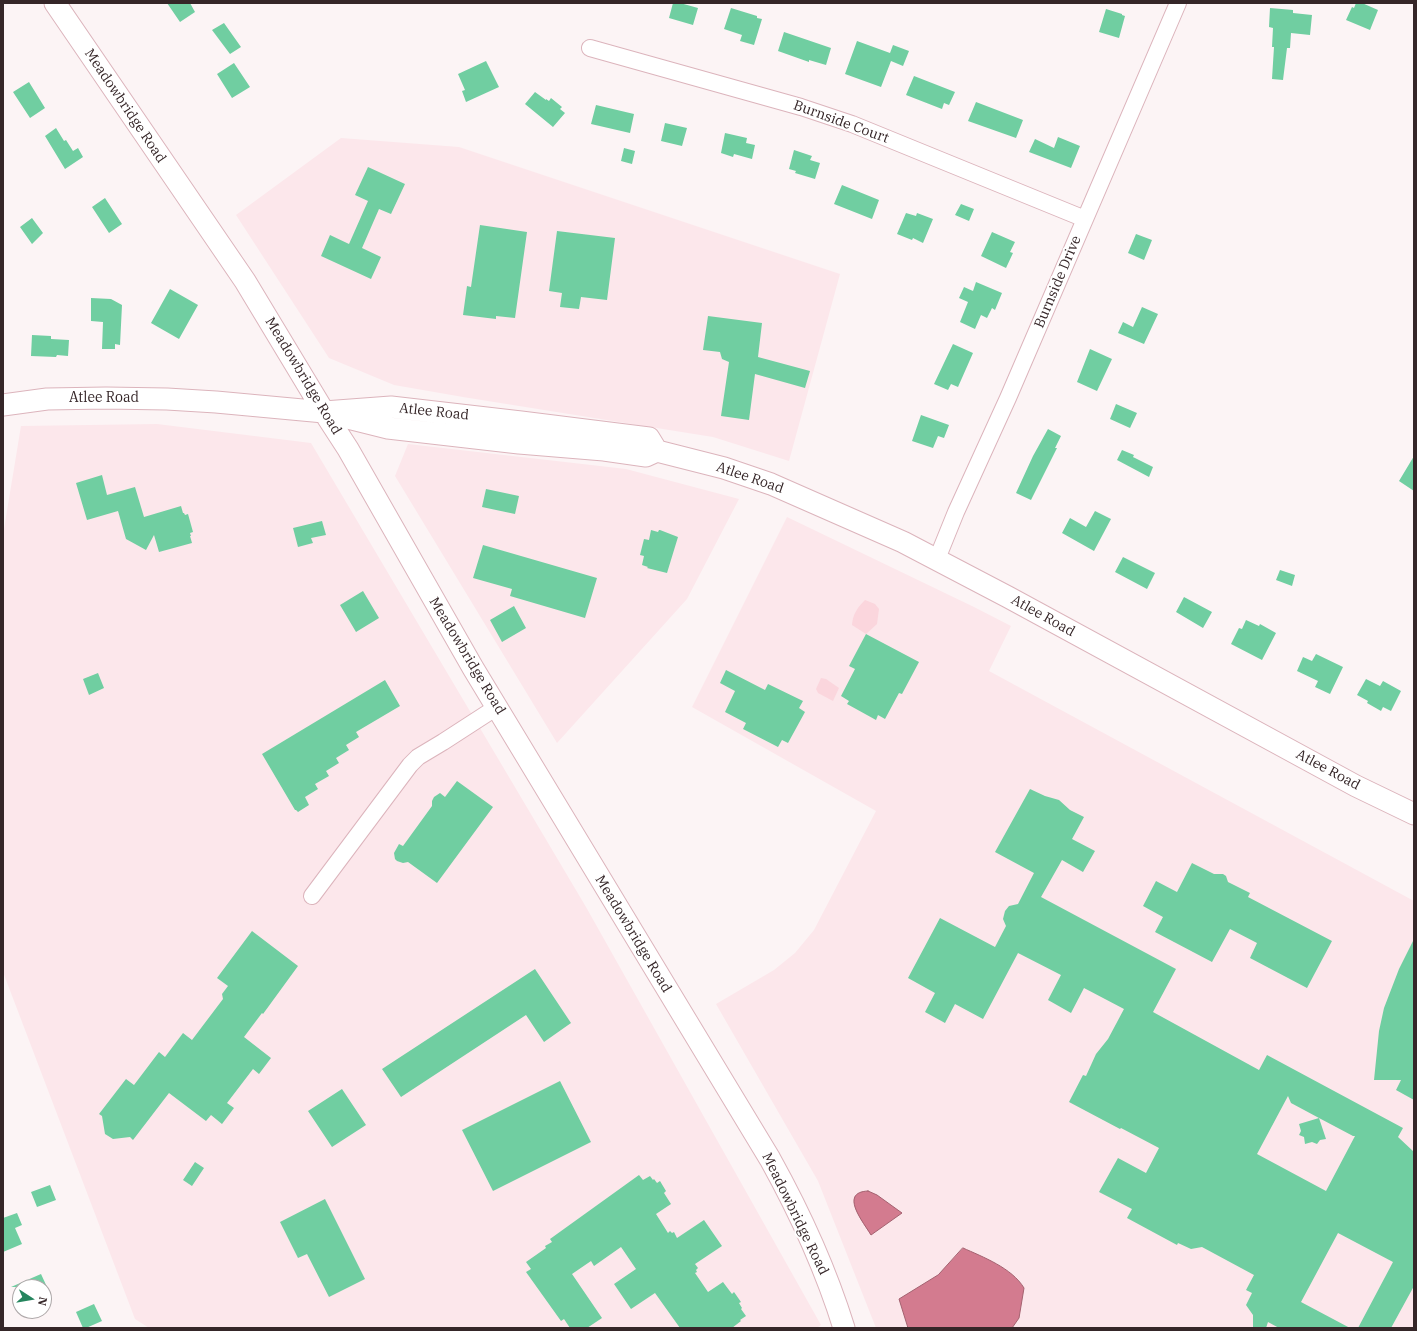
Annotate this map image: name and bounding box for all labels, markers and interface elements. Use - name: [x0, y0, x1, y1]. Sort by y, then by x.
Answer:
- street label: Meadowbridge Road: [81, 46, 169, 166]
- street label: Burnside Court: [791, 97, 891, 147]
- street label: Burnside Drive: [1031, 233, 1085, 331]
- street label: Meadowbridge Road: [261, 314, 345, 438]
- street label: Atlee Road: [69, 390, 139, 406]
- street label: Atlee Road: [398, 400, 470, 424]
- street label: Atlee Road: [714, 459, 786, 497]
- street label: Atlee Road: [1008, 592, 1078, 640]
- street label: Meadowbridge Road: [425, 594, 509, 718]
- street label: Atlee Road: [1293, 746, 1363, 794]
- street label: Meadowbridge Road: [591, 872, 675, 996]
- street label: Meadowbridge Road: [758, 1150, 832, 1278]
- north arrow: [12, 1279, 52, 1319]
- text: N: [35, 1296, 51, 1307]

